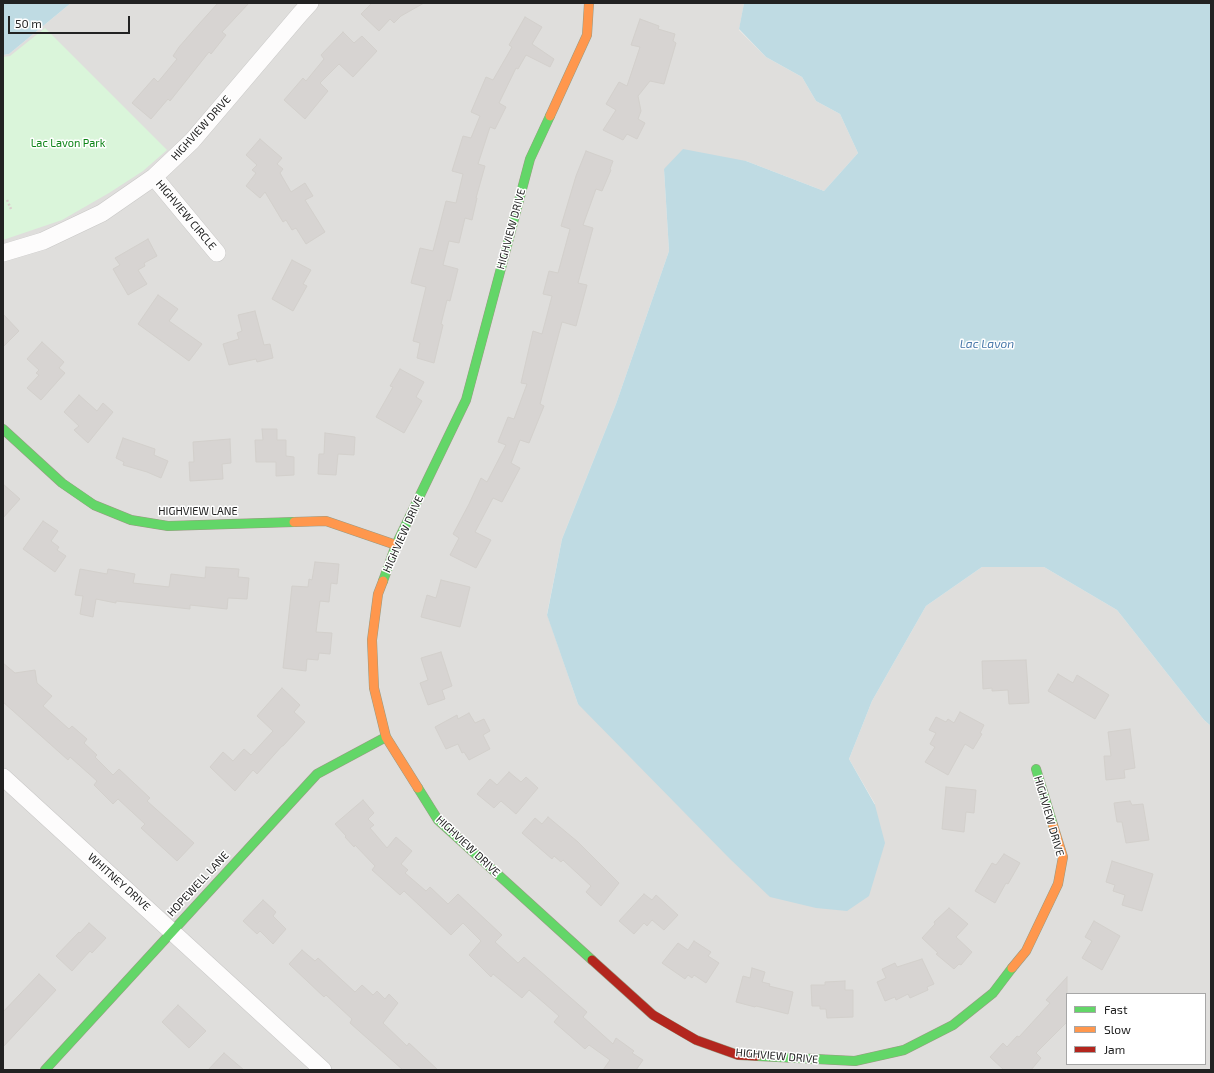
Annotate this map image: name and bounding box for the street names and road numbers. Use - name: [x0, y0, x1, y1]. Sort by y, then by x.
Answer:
- street label: HIGHVIEW DRIVE: [168, 93, 234, 163]
- street label: HIGHVIEW CIRCLE: [153, 177, 219, 253]
- street label: HIGHVIEW DRIVE: [494, 187, 528, 271]
- street label: HIGHVIEW DRIVE: [380, 493, 426, 575]
- street label: HIGHVIEW LANE: [158, 504, 238, 518]
- street label: HIGHVIEW DRIVE: [1031, 774, 1067, 858]
- street label: HIGHVIEW DRIVE: [433, 813, 503, 879]
- street label: HOPEWELL LANE: [164, 849, 232, 919]
- street label: WHITNEY DRIVE: [85, 850, 153, 914]
- street label: HIGHVIEW DRIVE: [735, 1046, 819, 1066]

